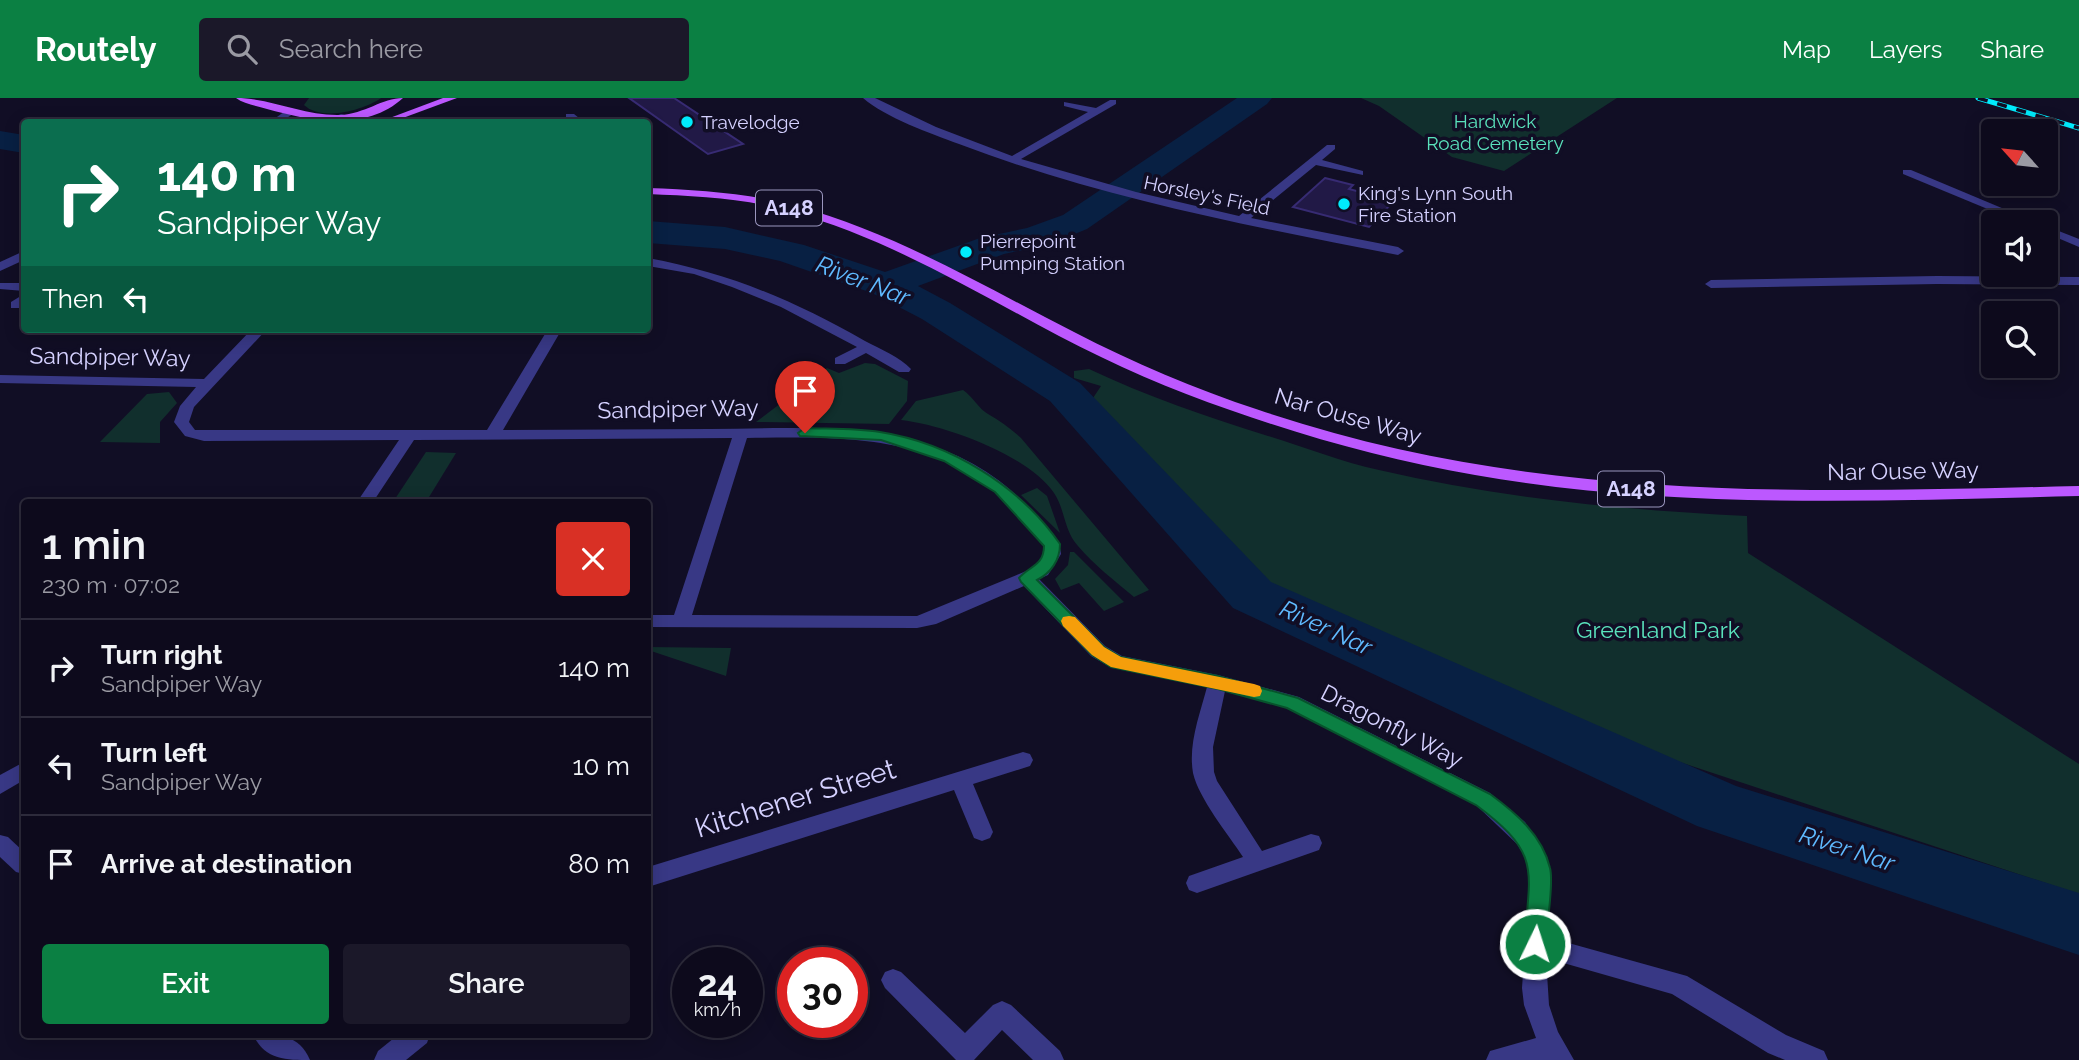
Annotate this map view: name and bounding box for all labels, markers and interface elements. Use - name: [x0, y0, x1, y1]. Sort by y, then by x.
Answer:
- search box: [199, 18, 689, 81]
- text: Routely: [35, 30, 157, 69]
- icon: search: [223, 30, 261, 68]
- text: Search here: [279, 34, 423, 64]
- text: Map: [1782, 35, 1831, 64]
- text: Layers: [1869, 35, 1942, 64]
- text: Share: [1980, 35, 2044, 64]
- park label: Hardwick Road Cemetery: [1426, 110, 1564, 154]
- place label: Travelodge: [701, 111, 800, 133]
- marker: Travelodge: [679, 114, 695, 130]
- north arrow: [1981, 119, 2058, 196]
- map controls: [1981, 119, 2058, 378]
- text: 140 m: [157, 145, 297, 202]
- icon: right: [42, 147, 133, 238]
- street label: Horsley's Field: [1142, 171, 1272, 219]
- place label: King's Lynn South Fire Station: [1358, 182, 1513, 226]
- road number: A148: [756, 190, 822, 226]
- marker: King's Lynn South Fire Station: [1336, 196, 1352, 212]
- text: Sandpiper Way: [157, 204, 381, 241]
- button: sound: [1981, 210, 2058, 287]
- place label: Pierrepoint Pumping Station: [980, 230, 1125, 274]
- marker: Pierrepoint Pumping Station: [958, 244, 974, 260]
- water label: River Nar: [812, 249, 915, 312]
- icon: left: [117, 280, 155, 318]
- text: Then: [42, 284, 103, 314]
- button: search: [1981, 301, 2058, 378]
- street label: Sandpiper Way: [29, 342, 191, 371]
- pin: [775, 361, 835, 433]
- icon: arrive: [786, 372, 824, 410]
- street label: Nar Ouse Way: [1272, 382, 1425, 449]
- street label: Sandpiper Way: [597, 394, 759, 423]
- street label: Nar Ouse Way: [1827, 456, 1979, 485]
- road number: A148: [1598, 472, 1664, 506]
- text: 1 min: [42, 520, 146, 569]
- button: close: [556, 522, 630, 596]
- text: 230 m · 07:02: [42, 571, 180, 598]
- water label: River Nar: [1276, 594, 1378, 662]
- park label: Greenland Park: [1576, 616, 1740, 643]
- text: Turn right: [101, 640, 222, 670]
- icon: right: [42, 649, 80, 687]
- text: 140 m: [558, 653, 630, 683]
- text: Sandpiper Way: [101, 670, 262, 697]
- street label: Dragonfly Way: [1317, 678, 1468, 773]
- text: Turn left: [101, 738, 207, 768]
- icon: left: [42, 747, 80, 785]
- text: 10 m: [572, 751, 630, 781]
- street label: Kitchener Street: [691, 752, 900, 845]
- text: Sandpiper Way: [101, 768, 262, 795]
- water label: River Nar: [1796, 820, 1899, 878]
- icon: arrive: [42, 845, 80, 883]
- text: Arrive at destination: [101, 849, 352, 879]
- text: 80 m: [568, 849, 630, 879]
- position arrow: [1498, 907, 1572, 981]
- button: Exit: [42, 944, 329, 1024]
- button: Share: [343, 944, 630, 1024]
- speed limit sign: 30: [777, 947, 868, 1038]
- text: 24: [698, 963, 737, 1004]
- text: km/h: [694, 999, 741, 1020]

